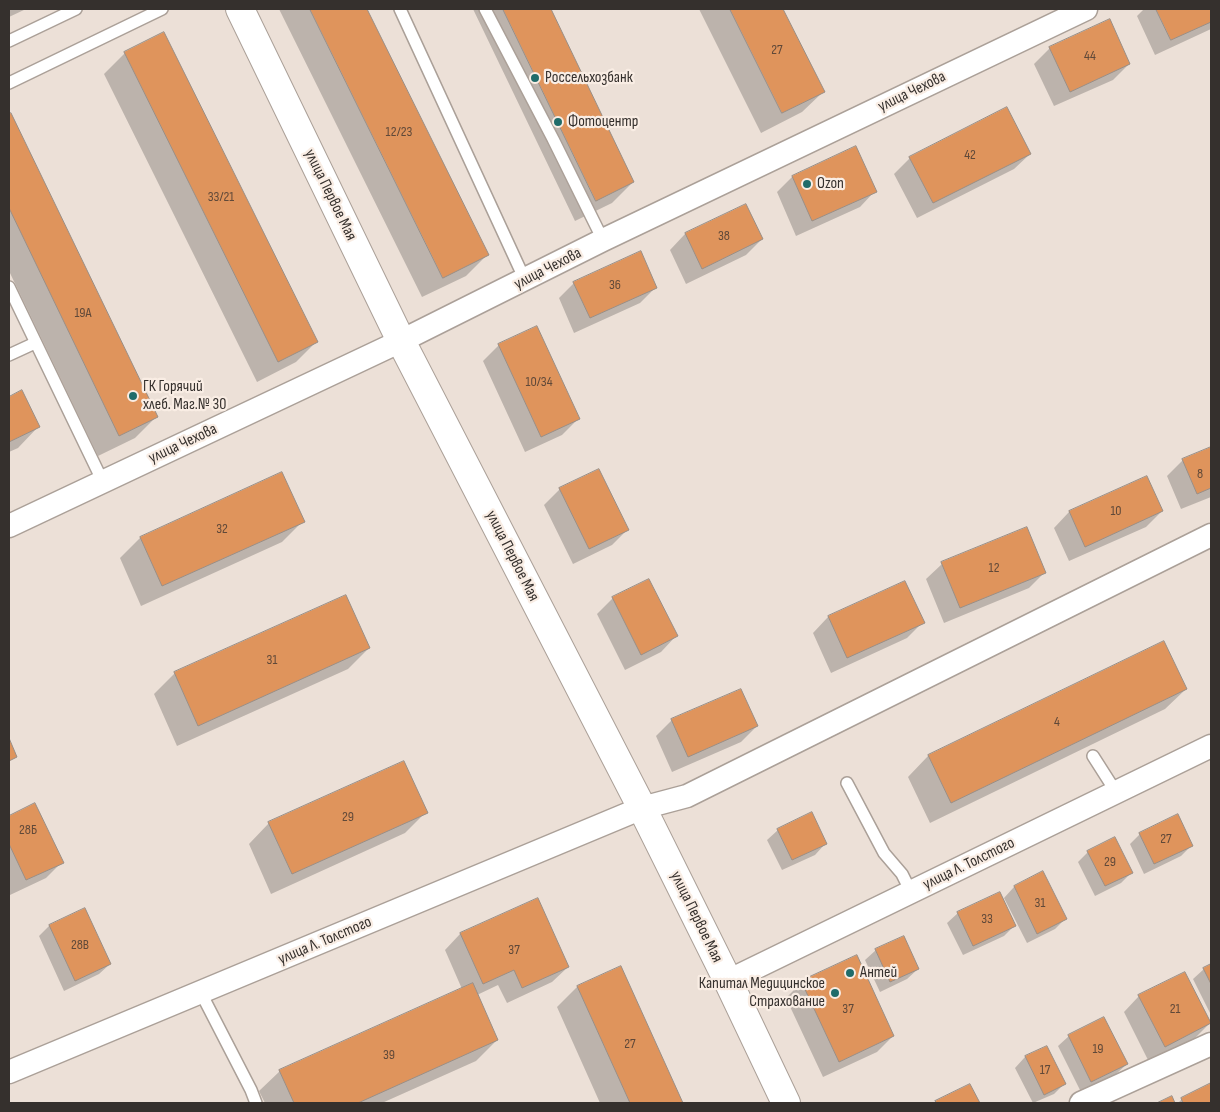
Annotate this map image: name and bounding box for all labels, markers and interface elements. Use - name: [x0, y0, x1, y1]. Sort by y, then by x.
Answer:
- house number: 27: [771, 42, 783, 58]
- house number: 44: [1084, 48, 1096, 64]
- street label: улица Чехова: [875, 67, 949, 117]
- place label: Россельхозбанк: [545, 68, 633, 88]
- marker: Россельхозбанк: [529, 72, 541, 84]
- place label: Фотоцентр: [568, 112, 638, 132]
- marker: Фотоцентр: [552, 116, 564, 128]
- house number: 12/23: [386, 124, 412, 140]
- street label: улица Первое Мая: [300, 146, 360, 244]
- house number: 42: [964, 147, 976, 163]
- place label: Ozon: [817, 174, 844, 194]
- marker: Ozon: [801, 178, 813, 190]
- house number: 33/21: [208, 189, 234, 205]
- house number: 38: [718, 228, 730, 244]
- street label: улица Чехова: [511, 244, 585, 294]
- house number: 36: [609, 277, 621, 293]
- house number: 19А: [74, 305, 92, 321]
- house number: 10/34: [526, 374, 552, 390]
- place label: ГК Горячий хлеб. Маг.№ 30: [143, 377, 226, 415]
- marker: ГК Горячий хлеб. Маг.№ 30: [127, 390, 139, 402]
- street label: улица Чехова: [146, 420, 220, 468]
- house number: 8: [1197, 466, 1203, 482]
- house number: 10: [1110, 503, 1122, 519]
- street label: улица Первое Мая: [481, 507, 543, 605]
- house number: 32: [216, 521, 228, 537]
- house number: 12: [989, 560, 999, 576]
- house number: 31: [267, 652, 277, 668]
- house number: 4: [1054, 714, 1060, 730]
- house number: 29: [342, 809, 354, 825]
- house number: 28Б: [19, 822, 37, 838]
- house number: 27: [1160, 831, 1172, 847]
- street label: улица Л. Толстого: [920, 834, 1018, 894]
- house number: 29: [1104, 854, 1116, 870]
- street label: улица Первое Мая: [666, 868, 726, 966]
- house number: 31: [1035, 895, 1045, 911]
- house number: 33: [981, 911, 993, 927]
- street label: улица Л. Толстого: [275, 913, 375, 969]
- house number: 28В: [71, 937, 89, 953]
- house number: 37: [508, 942, 520, 958]
- place label: Антей: [860, 963, 897, 983]
- marker: Антей: [844, 967, 856, 979]
- place label: Капитал Медицинское Страхование: [699, 974, 825, 1012]
- marker: Капитал Медицинское Страхование: [829, 987, 841, 999]
- house number: 37: [842, 1001, 854, 1017]
- house number: 21: [1170, 1001, 1180, 1017]
- house number: 27: [624, 1036, 636, 1052]
- house number: 19: [1092, 1041, 1104, 1057]
- house number: 39: [383, 1047, 395, 1063]
- house number: 17: [1040, 1062, 1050, 1078]

